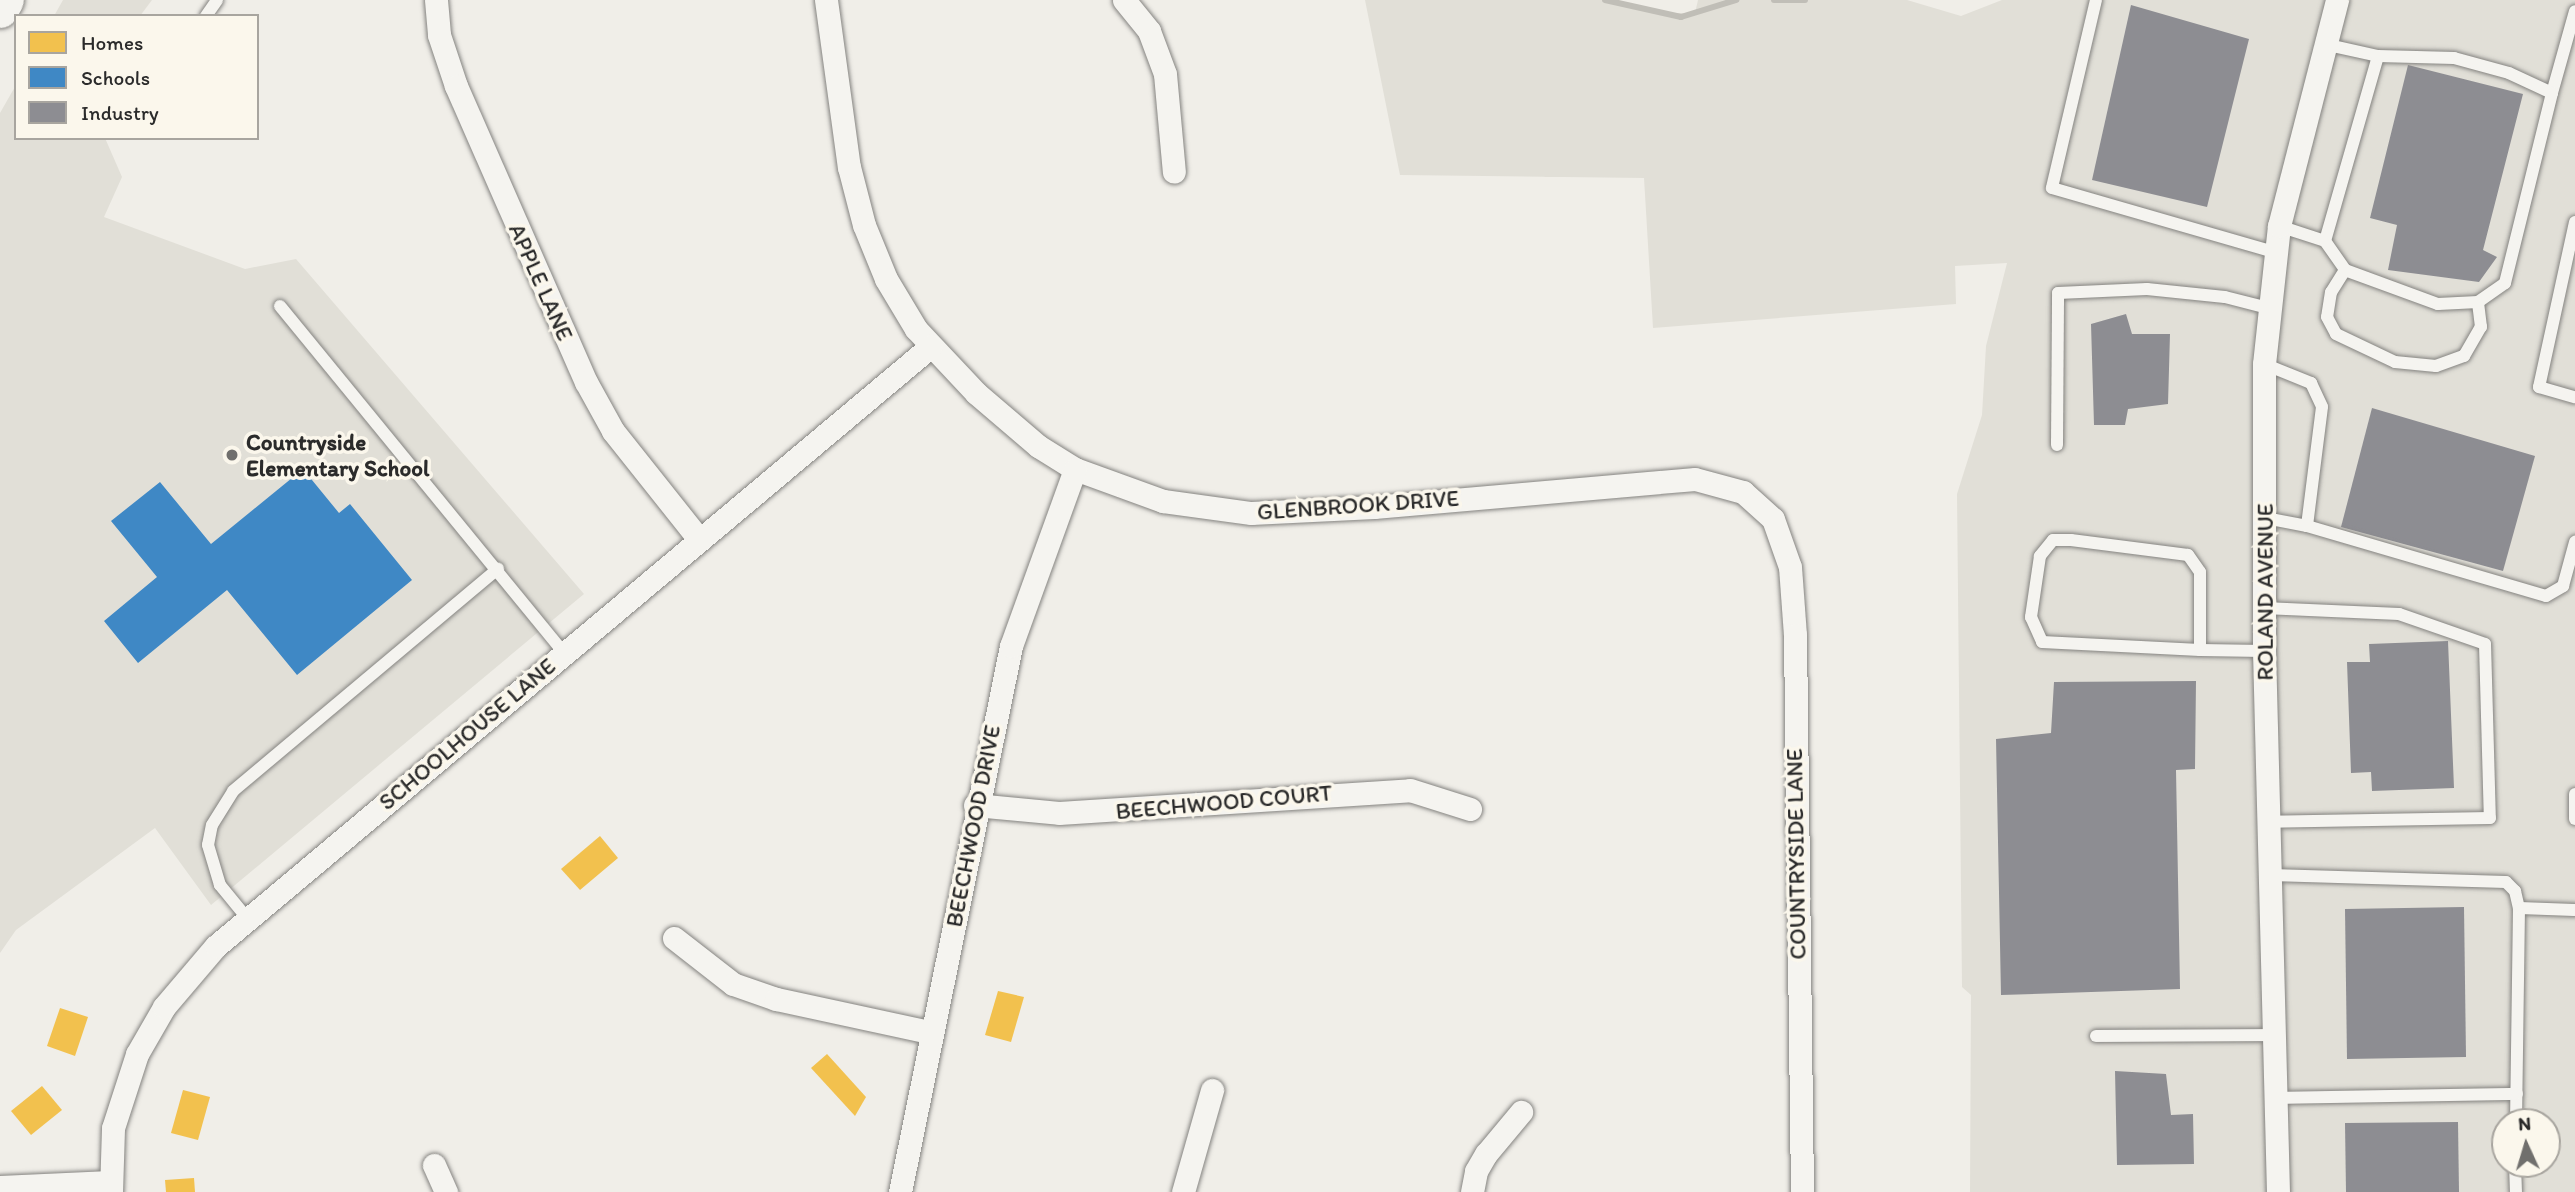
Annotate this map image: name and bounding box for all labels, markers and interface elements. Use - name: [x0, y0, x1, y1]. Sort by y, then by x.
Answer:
- legend: [14, 14, 259, 140]
- text: Homes: [81, 30, 143, 55]
- text: Schools: [81, 65, 150, 90]
- text: Industry: [81, 100, 159, 125]
- street label: APPLE LANE: [503, 219, 579, 345]
- place label: Countryside Elementary School: [246, 428, 429, 482]
- marker: Countryside Elementary School: [224, 447, 240, 463]
- street label: GLENBROOK DRIVE: [1256, 484, 1460, 526]
- street label: ROLAND AVENUE: [2251, 504, 2279, 680]
- street label: SCHOOLHOUSE LANE: [373, 652, 561, 816]
- street label: BEECHWOOD DRIVE: [940, 721, 1006, 931]
- street label: COUNTRYSIDE LANE: [1780, 748, 1812, 960]
- street label: BEECHWOOD COURT: [1114, 779, 1334, 825]
- north arrow: [2491, 1108, 2561, 1178]
- text: N: [2517, 1112, 2532, 1135]

